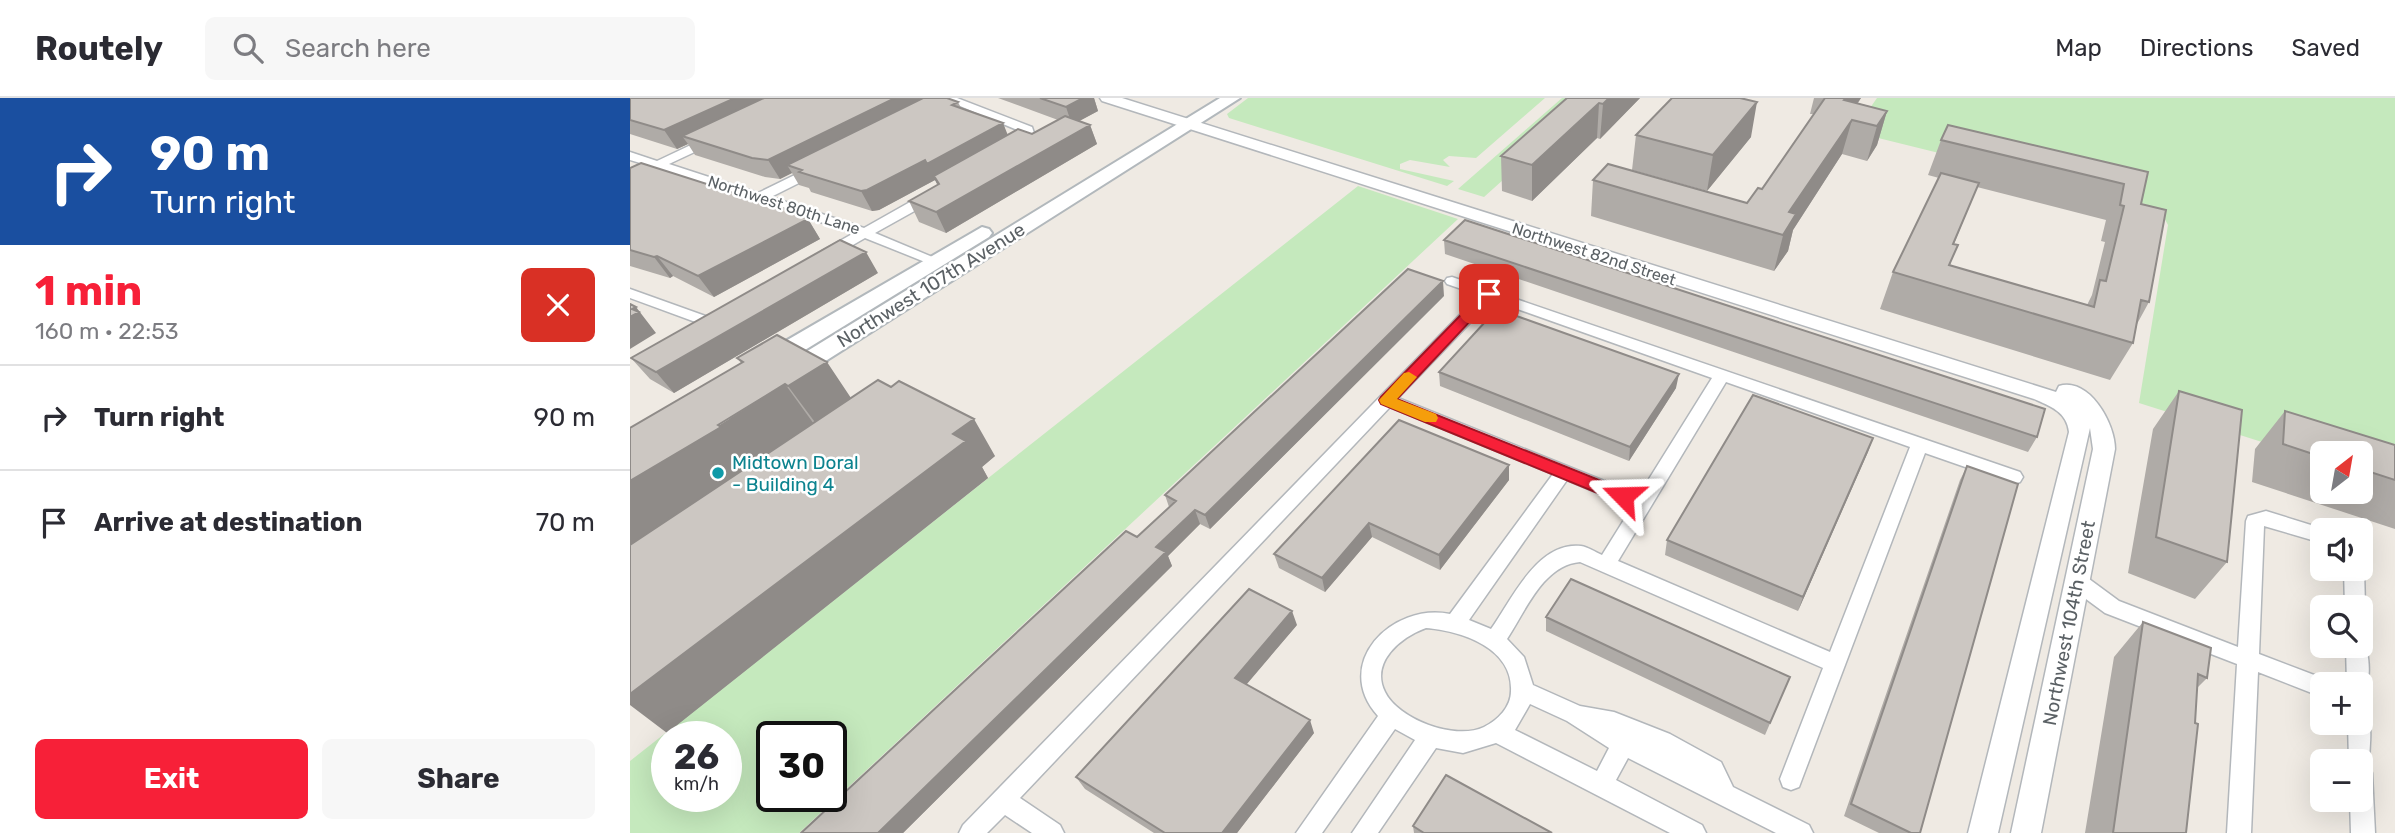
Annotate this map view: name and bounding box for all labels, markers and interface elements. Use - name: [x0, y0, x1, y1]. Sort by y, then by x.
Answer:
- search box: [205, 17, 695, 80]
- text: Routely: [35, 29, 163, 68]
- icon: search: [229, 29, 267, 67]
- text: Search here: [285, 33, 431, 64]
- text: Map: [2055, 34, 2102, 62]
- text: Directions: [2140, 34, 2253, 62]
- text: Saved: [2291, 34, 2360, 62]
- text: 90 m: [150, 124, 270, 182]
- icon: right: [35, 126, 126, 217]
- street label: Northwest 80th Lane: [705, 171, 863, 239]
- text: Turn right: [150, 183, 295, 221]
- street label: Northwest 107th Avenue: [833, 218, 1029, 352]
- street label: Northwest 82nd Street: [1510, 219, 1678, 289]
- pin: [1459, 264, 1519, 324]
- text: 1 min: [35, 266, 142, 316]
- button: close: [521, 268, 595, 342]
- icon: arrive: [1470, 275, 1508, 313]
- text: 160 m · 22:53: [35, 317, 179, 345]
- icon: right: [35, 399, 73, 437]
- text: Turn right: [94, 402, 224, 433]
- text: 90 m: [534, 402, 595, 433]
- north arrow: [2310, 441, 2373, 504]
- map controls: [2310, 441, 2373, 812]
- place label: Midtown Doral - Building 4: [732, 451, 859, 496]
- position arrow: [1586, 459, 1660, 533]
- marker: Midtown Doral - Building 4: [710, 465, 726, 481]
- icon: arrive: [35, 504, 73, 542]
- text: Arrive at destination: [94, 507, 362, 538]
- text: 70 m: [536, 507, 595, 538]
- street label: Northwest 104th Street: [2038, 518, 2100, 727]
- button: sound: [2310, 518, 2373, 581]
- button: search: [2310, 595, 2373, 658]
- button: +: [2310, 672, 2373, 735]
- speed limit sign: 30: [756, 721, 847, 812]
- text: 26: [674, 736, 719, 778]
- button: Exit: [35, 739, 308, 819]
- button: Share: [322, 739, 595, 819]
- button: −: [2310, 749, 2373, 812]
- text: km/h: [674, 773, 719, 795]

